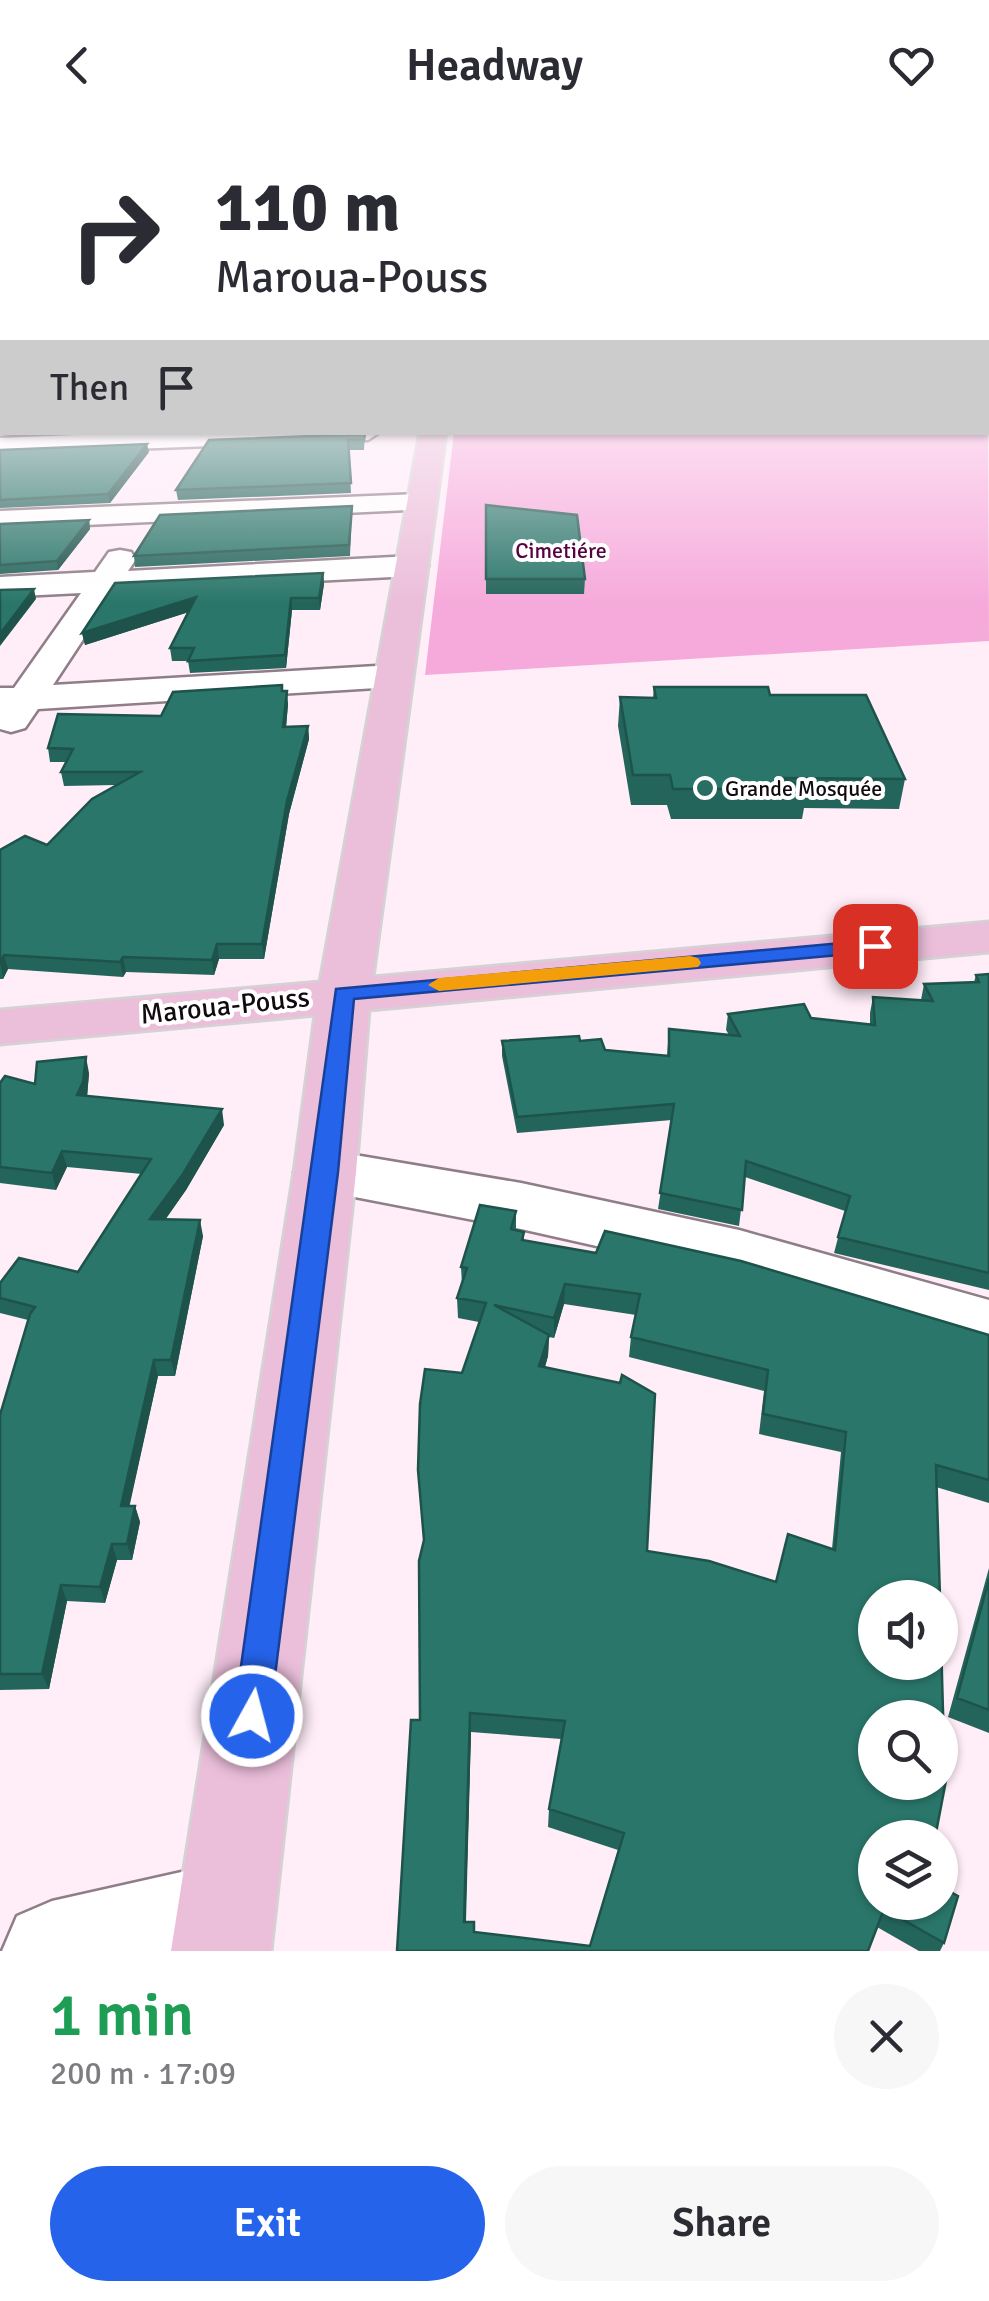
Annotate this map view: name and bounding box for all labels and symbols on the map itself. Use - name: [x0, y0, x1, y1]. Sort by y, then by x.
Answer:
- park label: Cimetiére: [515, 537, 607, 564]
- place label: Grande Mosquée: [725, 775, 882, 802]
- marker: Grande Mosquée: [694, 777, 716, 799]
- pin: [833, 904, 918, 989]
- street label: Maroua-Pouss: [139, 980, 311, 1032]
- position arrow: [200, 1664, 304, 1768]

